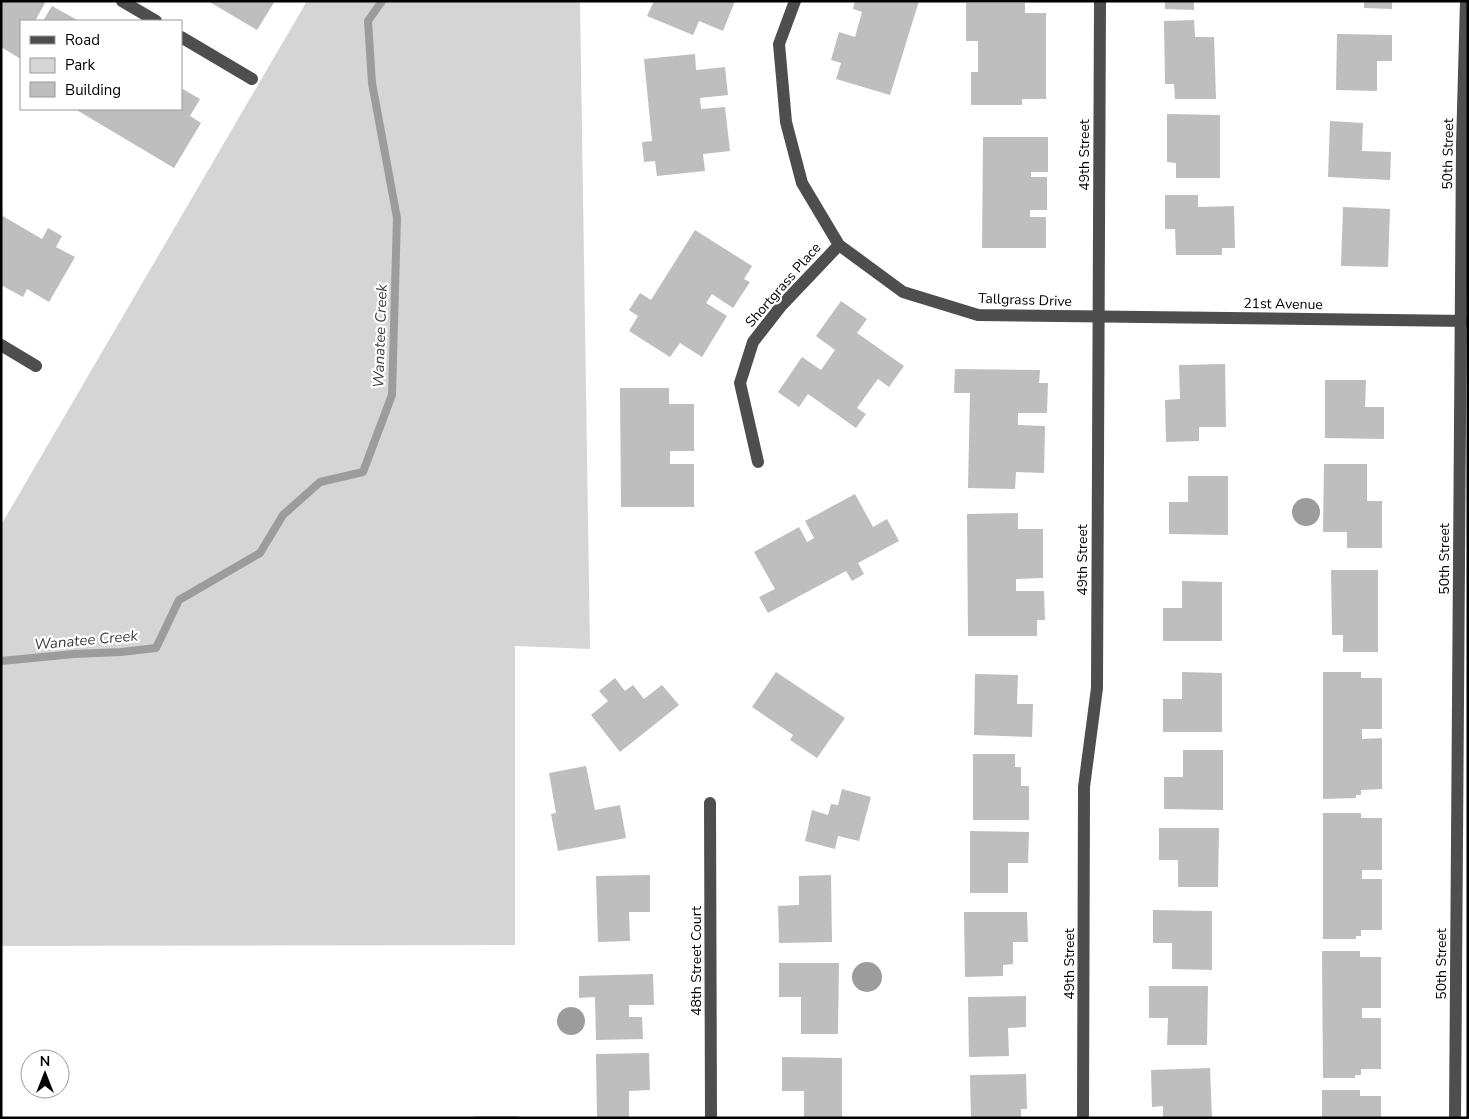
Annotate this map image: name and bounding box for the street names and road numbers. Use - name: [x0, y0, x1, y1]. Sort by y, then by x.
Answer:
- street label: 50th Street: [1438, 118, 1458, 190]
- street label: 49th Street: [1075, 119, 1094, 191]
- street label: Shortgrass Place: [741, 239, 825, 331]
- street label: Tallgrass Drive: [978, 289, 1072, 311]
- street label: 21st Avenue: [1243, 294, 1323, 314]
- street label: 50th Street: [1435, 523, 1454, 595]
- street label: 49th Street: [1073, 524, 1092, 596]
- street label: 48th Street Court: [687, 906, 706, 1016]
- street label: 49th Street: [1060, 928, 1079, 1000]
- street label: 50th Street: [1432, 928, 1451, 1000]

